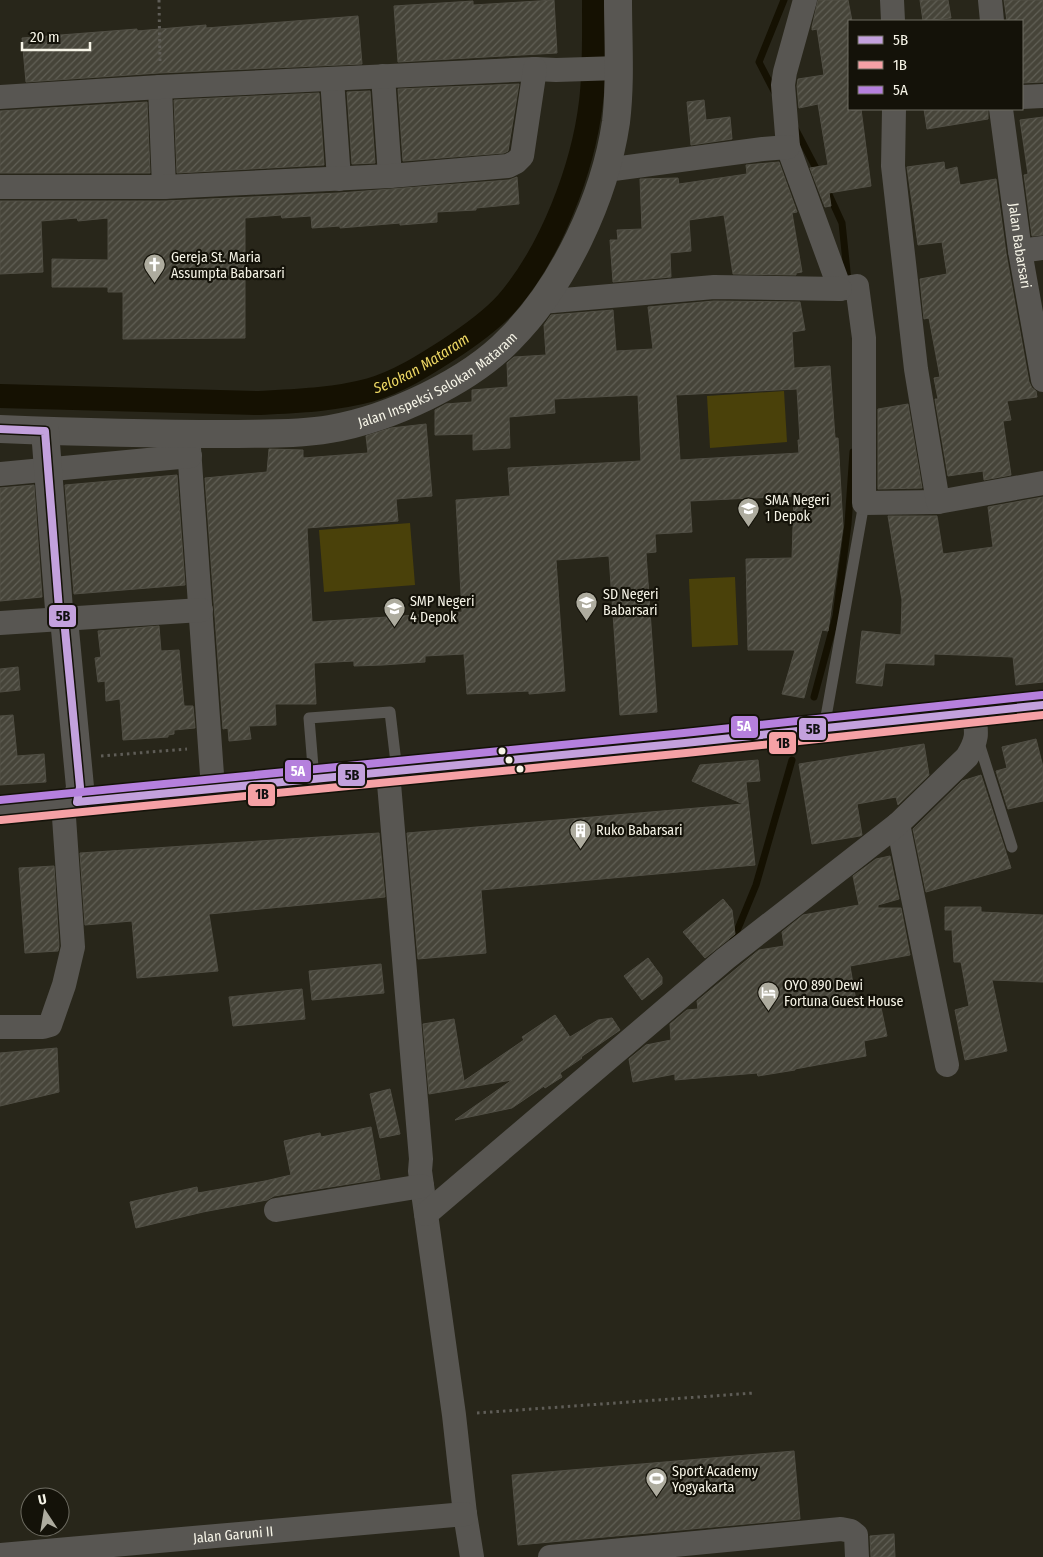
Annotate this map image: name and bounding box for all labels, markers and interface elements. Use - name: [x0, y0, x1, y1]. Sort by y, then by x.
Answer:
- scale bar: [22, 20, 90, 52]
- legend: [848, 20, 1023, 110]
- text: 20 m: [30, 28, 60, 46]
- text: 5B: [893, 31, 908, 49]
- text: 1B: [893, 56, 907, 74]
- text: 5A: [893, 81, 908, 99]
- street label: Jalan Babarsari: [1005, 202, 1035, 290]
- place label: Gereja St. Maria Assumpta Babarsari: [171, 249, 285, 282]
- church icon: Gereja St. Maria Assumpta Babarsari: [143, 253, 167, 284]
- street label: Jalan Inspeksi Selokan Mataram: [356, 329, 521, 431]
- water label: Selokan Mataram: [370, 329, 473, 398]
- place label: SMA Negeri 1 Depok: [765, 492, 830, 525]
- school or university icon: SMA Negeri 1 Depok: [737, 496, 761, 527]
- place label: SD Negeri Babarsari: [603, 586, 658, 619]
- school or university icon: SD Negeri Babarsari: [575, 590, 599, 621]
- place label: SMP Negeri 4 Depok: [410, 593, 474, 626]
- school or university icon: SMP Negeri 4 Depok: [382, 597, 406, 628]
- line badge: 5B: [48, 604, 77, 628]
- text: 5B: [56, 608, 71, 625]
- line badge: 5A: [730, 715, 759, 739]
- line badge: 5B: [798, 717, 827, 741]
- text: 5A: [737, 718, 752, 735]
- text: 5B: [806, 721, 821, 738]
- line badge: 1B: [768, 731, 797, 755]
- text: 1B: [776, 735, 790, 752]
- unlabelled marker: [497, 746, 507, 756]
- unlabelled marker: [504, 755, 514, 765]
- line badge: 5A: [284, 759, 312, 783]
- text: 5A: [291, 763, 306, 780]
- line badge: 5B: [337, 763, 366, 787]
- unlabelled marker: [515, 764, 525, 774]
- text: 5B: [345, 767, 360, 784]
- line badge: 1B: [247, 783, 276, 807]
- text: 1B: [255, 786, 269, 803]
- building icon: Ruko Babarsari: [568, 818, 592, 849]
- place label: Ruko Babarsari: [596, 822, 683, 839]
- place label: OYO 890 Dewi Fortuna Guest House: [784, 977, 904, 1010]
- hotel icon: OYO 890 Dewi Fortuna Guest House: [756, 981, 780, 1012]
- place label: Sport Academy Yogyakarta: [672, 1463, 759, 1496]
- sports icon: Sport Academy Yogyakarta: [644, 1467, 668, 1498]
- north arrow: [20, 1487, 70, 1537]
- text: U: [37, 1491, 48, 1509]
- street label: Jalan Garuni II: [192, 1523, 274, 1547]

